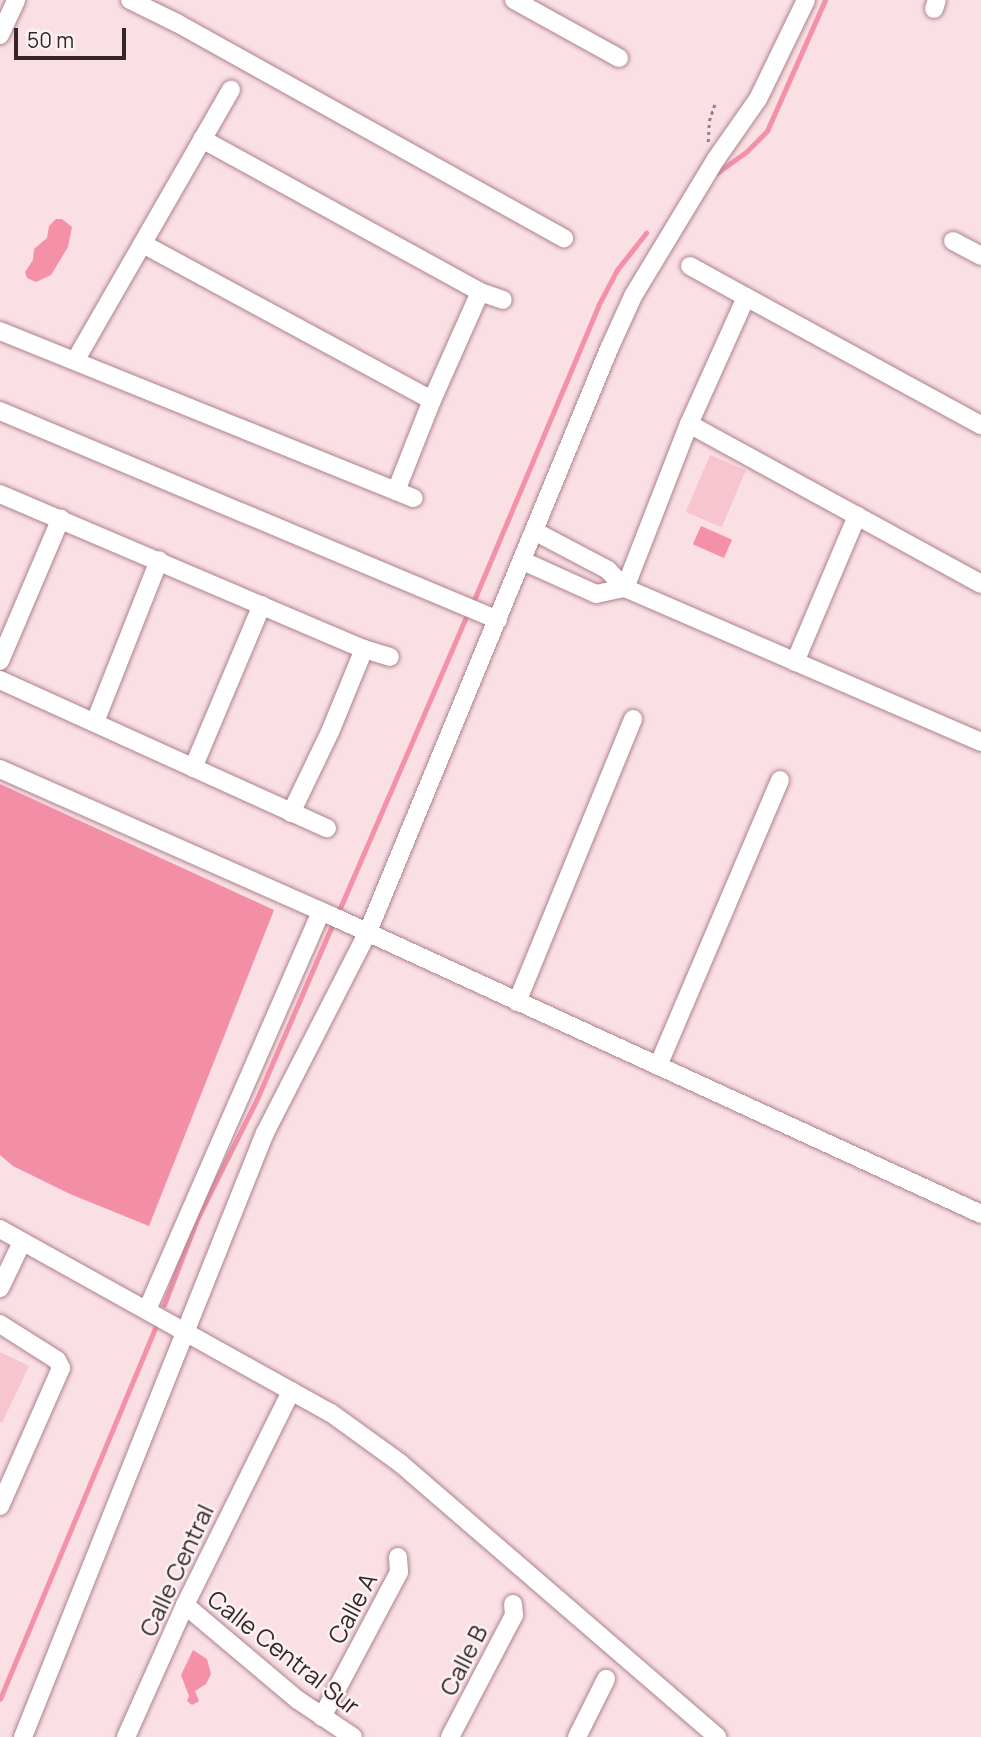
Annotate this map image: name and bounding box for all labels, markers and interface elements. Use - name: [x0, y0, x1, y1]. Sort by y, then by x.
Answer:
- scale bar: [18, 14, 130, 58]
- text: 50 m: [27, 26, 74, 54]
- street label: Calle Central: [133, 1499, 219, 1641]
- street label: Calle A: [322, 1568, 382, 1648]
- street label: Calle Central Sur: [202, 1584, 366, 1720]
- street label: Calle B: [433, 1620, 493, 1700]

